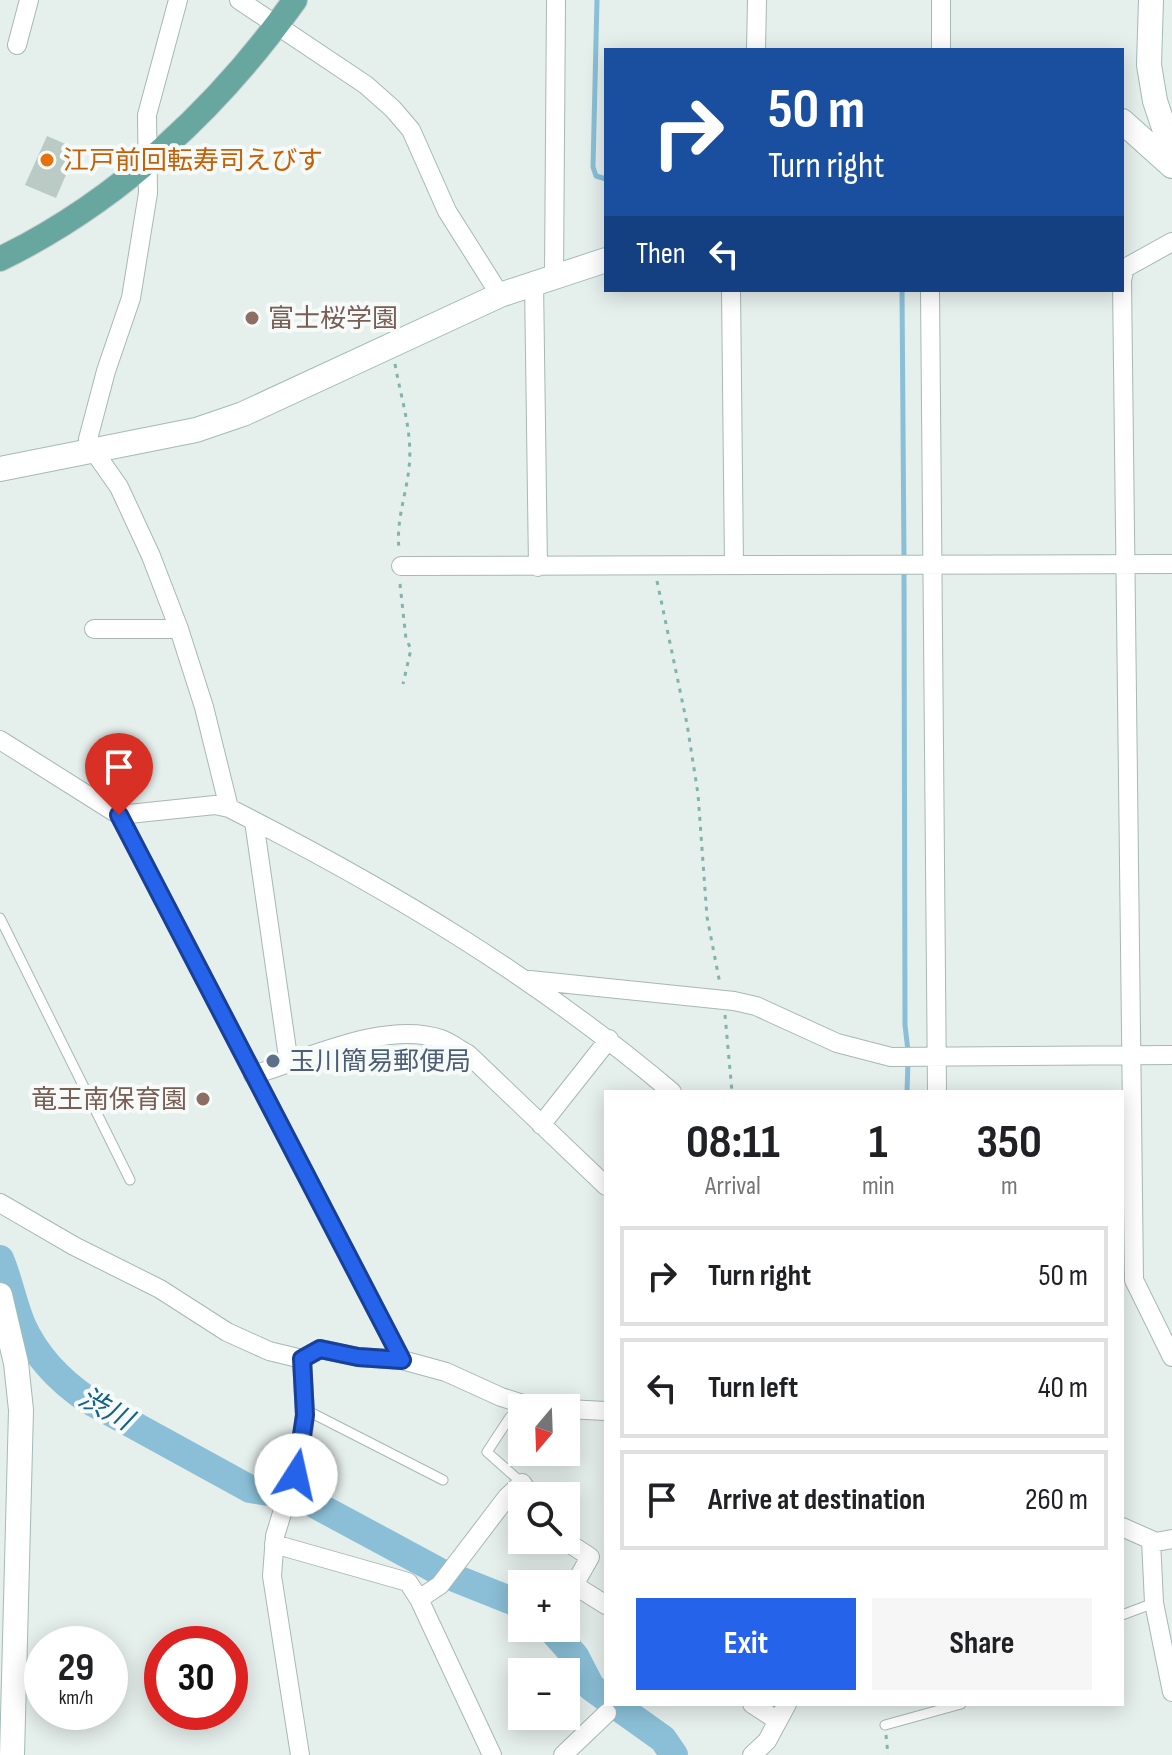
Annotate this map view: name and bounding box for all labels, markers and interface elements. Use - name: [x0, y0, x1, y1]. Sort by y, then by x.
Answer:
- text: 50 m: [768, 77, 865, 144]
- icon: right: [636, 80, 740, 184]
- text: Turn right: [768, 145, 885, 188]
- place label: 江戸前回転寿司えびす: [63, 146, 323, 177]
- marker: 江戸前回転寿司えびす: [38, 151, 56, 169]
- icon: left: [702, 232, 746, 276]
- text: Then: [636, 236, 686, 272]
- place label: 富士桜学園: [268, 304, 398, 335]
- marker: 富士桜学園: [243, 309, 261, 327]
- pin: [85, 733, 153, 815]
- icon: arrive: [97, 745, 141, 789]
- place label: 玉川簡易郵便局: [289, 1047, 471, 1078]
- marker: 玉川簡易郵便局: [264, 1052, 282, 1070]
- place label: 竜王南保育園: [31, 1085, 187, 1116]
- marker: 竜王南保育園: [194, 1090, 212, 1108]
- text: 08:11: [686, 1114, 780, 1171]
- text: 1: [869, 1114, 888, 1171]
- text: 350: [977, 1114, 1042, 1171]
- text: Arrival: [705, 1171, 761, 1202]
- text: min: [862, 1171, 895, 1202]
- text: m: [1001, 1171, 1018, 1202]
- icon: right: [640, 1254, 684, 1298]
- text: Turn right: [708, 1258, 811, 1294]
- text: 50 m: [1039, 1258, 1088, 1294]
- icon: left: [640, 1366, 684, 1410]
- text: Turn left: [708, 1370, 798, 1406]
- text: 40 m: [1038, 1370, 1088, 1406]
- water label: 渋川: [73, 1381, 140, 1439]
- north arrow: [508, 1394, 580, 1466]
- map controls: [508, 1394, 580, 1730]
- position arrow: [254, 1433, 338, 1517]
- icon: arrive: [640, 1478, 684, 1522]
- button: search: [508, 1482, 580, 1554]
- text: Arrive at destination: [708, 1482, 925, 1518]
- text: 260 m: [1025, 1482, 1088, 1518]
- button: +: [508, 1570, 580, 1642]
- button: Exit: [636, 1598, 856, 1690]
- button: Share: [872, 1598, 1092, 1690]
- speed limit sign: 30: [144, 1626, 248, 1730]
- text: 29: [58, 1644, 94, 1692]
- button: −: [508, 1658, 580, 1730]
- text: km/h: [59, 1686, 93, 1710]

